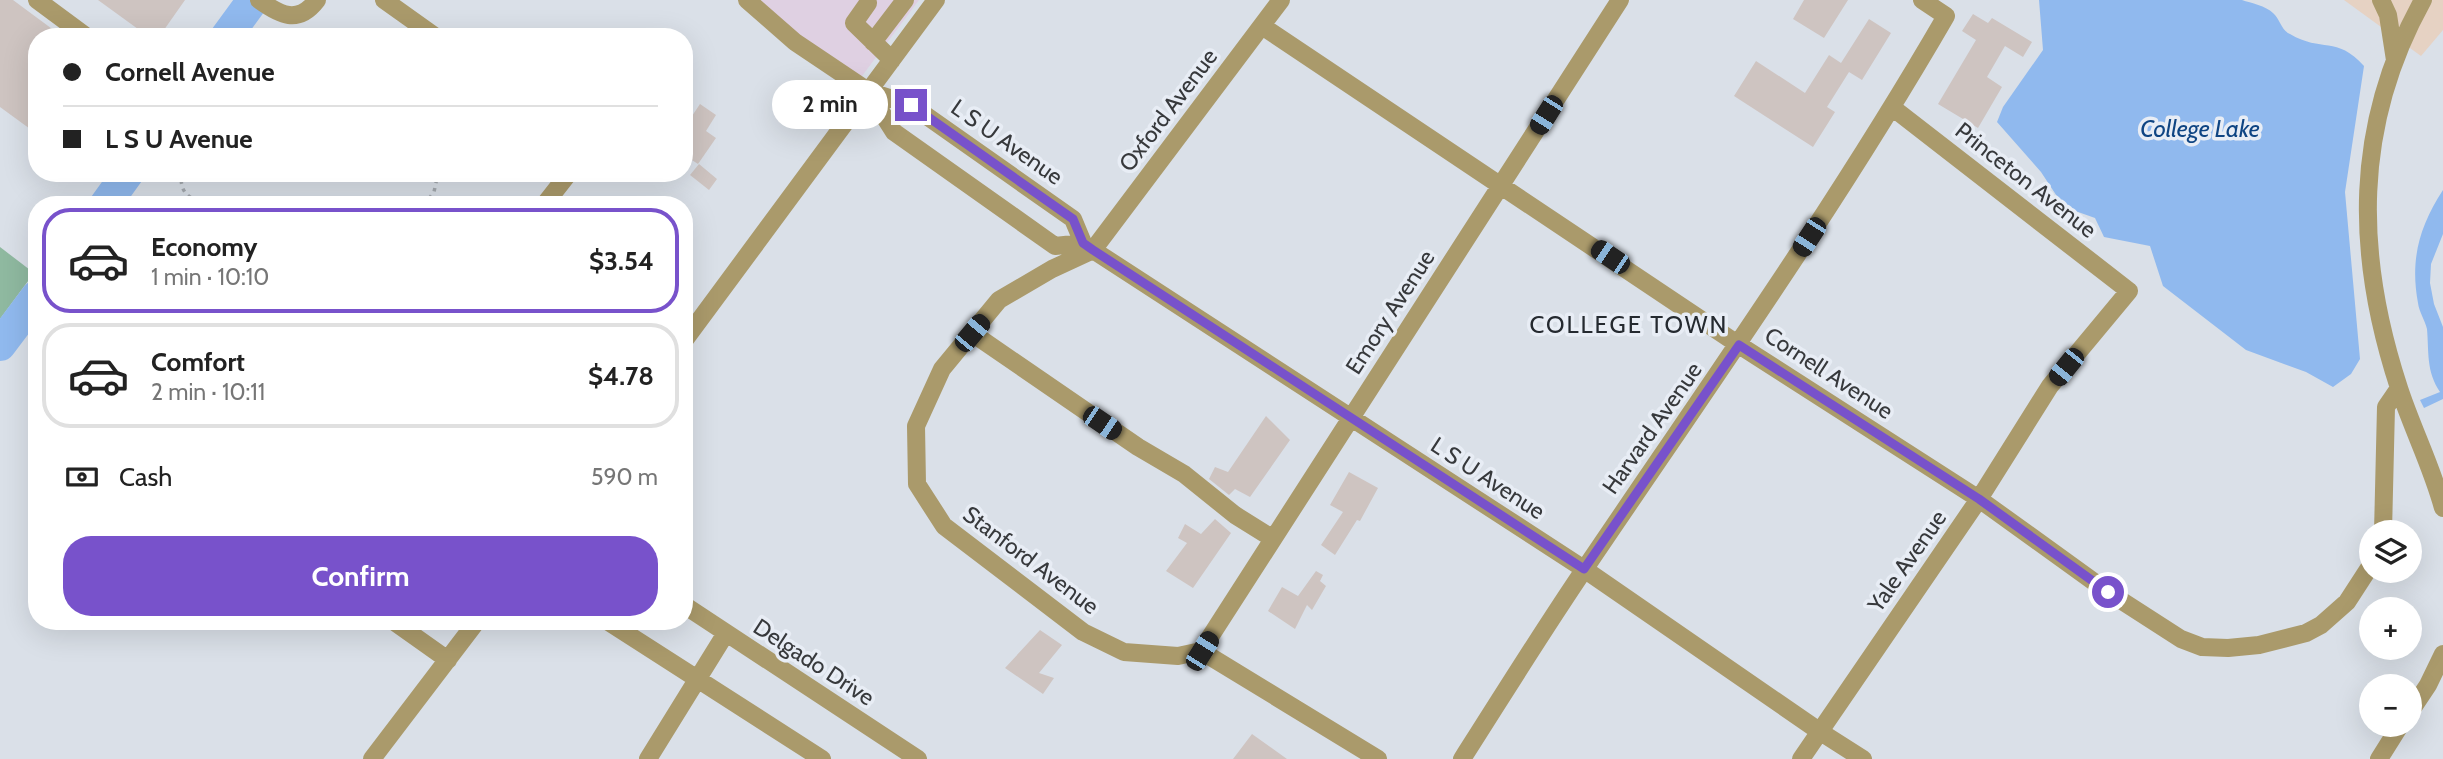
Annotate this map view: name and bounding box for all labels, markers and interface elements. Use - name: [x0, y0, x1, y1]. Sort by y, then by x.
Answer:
- street label: Oxford Avenue: [1113, 43, 1223, 177]
- text: Cornell Avenue: [105, 56, 275, 88]
- callout: 2 min: [771, 80, 886, 130]
- route end: [895, 89, 927, 121]
- text: 2 min: [802, 90, 858, 118]
- car: [1526, 92, 1567, 138]
- street label: L S U Avenue: [946, 93, 1068, 191]
- water label: College Lake: [2140, 114, 2260, 143]
- street label: Princeton Avenue: [1950, 116, 2102, 244]
- text: L S U Avenue: [105, 123, 253, 155]
- car: [1789, 214, 1830, 260]
- icon: car: [67, 229, 130, 292]
- text: Economy: [151, 231, 257, 263]
- car: [1587, 237, 1634, 277]
- text: $3.54: [589, 245, 654, 277]
- street label: Emory Avenue: [1339, 245, 1441, 379]
- text: 1 min · 10:10: [151, 263, 269, 291]
- car: [951, 310, 994, 356]
- district label: COLLEGE TOWN: [1530, 310, 1728, 339]
- street label: Cornell Avenue: [1760, 321, 1899, 425]
- icon: car: [67, 344, 130, 407]
- car: [2045, 344, 2088, 390]
- text: Comfort: [151, 346, 245, 378]
- street label: Harvard Avenue: [1596, 357, 1708, 499]
- text: $4.78: [588, 360, 654, 392]
- text: 2 min · 10:11: [151, 378, 265, 406]
- car: [1079, 403, 1126, 443]
- street label: L S U Avenue: [1426, 431, 1550, 525]
- icon: cash: [63, 458, 101, 496]
- text: Cash: [119, 461, 172, 493]
- text: 590 m: [591, 463, 658, 491]
- street label: Stanford Avenue: [958, 500, 1104, 620]
- street label: Yale Avenue: [1861, 505, 1952, 618]
- map controls: [2359, 520, 2422, 737]
- button: layers: [2359, 520, 2422, 583]
- button: Confirm: [63, 536, 658, 616]
- route start: [2092, 576, 2124, 608]
- button: +: [2359, 597, 2422, 660]
- street label: Delgado Drive: [748, 613, 880, 712]
- car: [1182, 628, 1223, 674]
- button: −: [2359, 674, 2422, 737]

